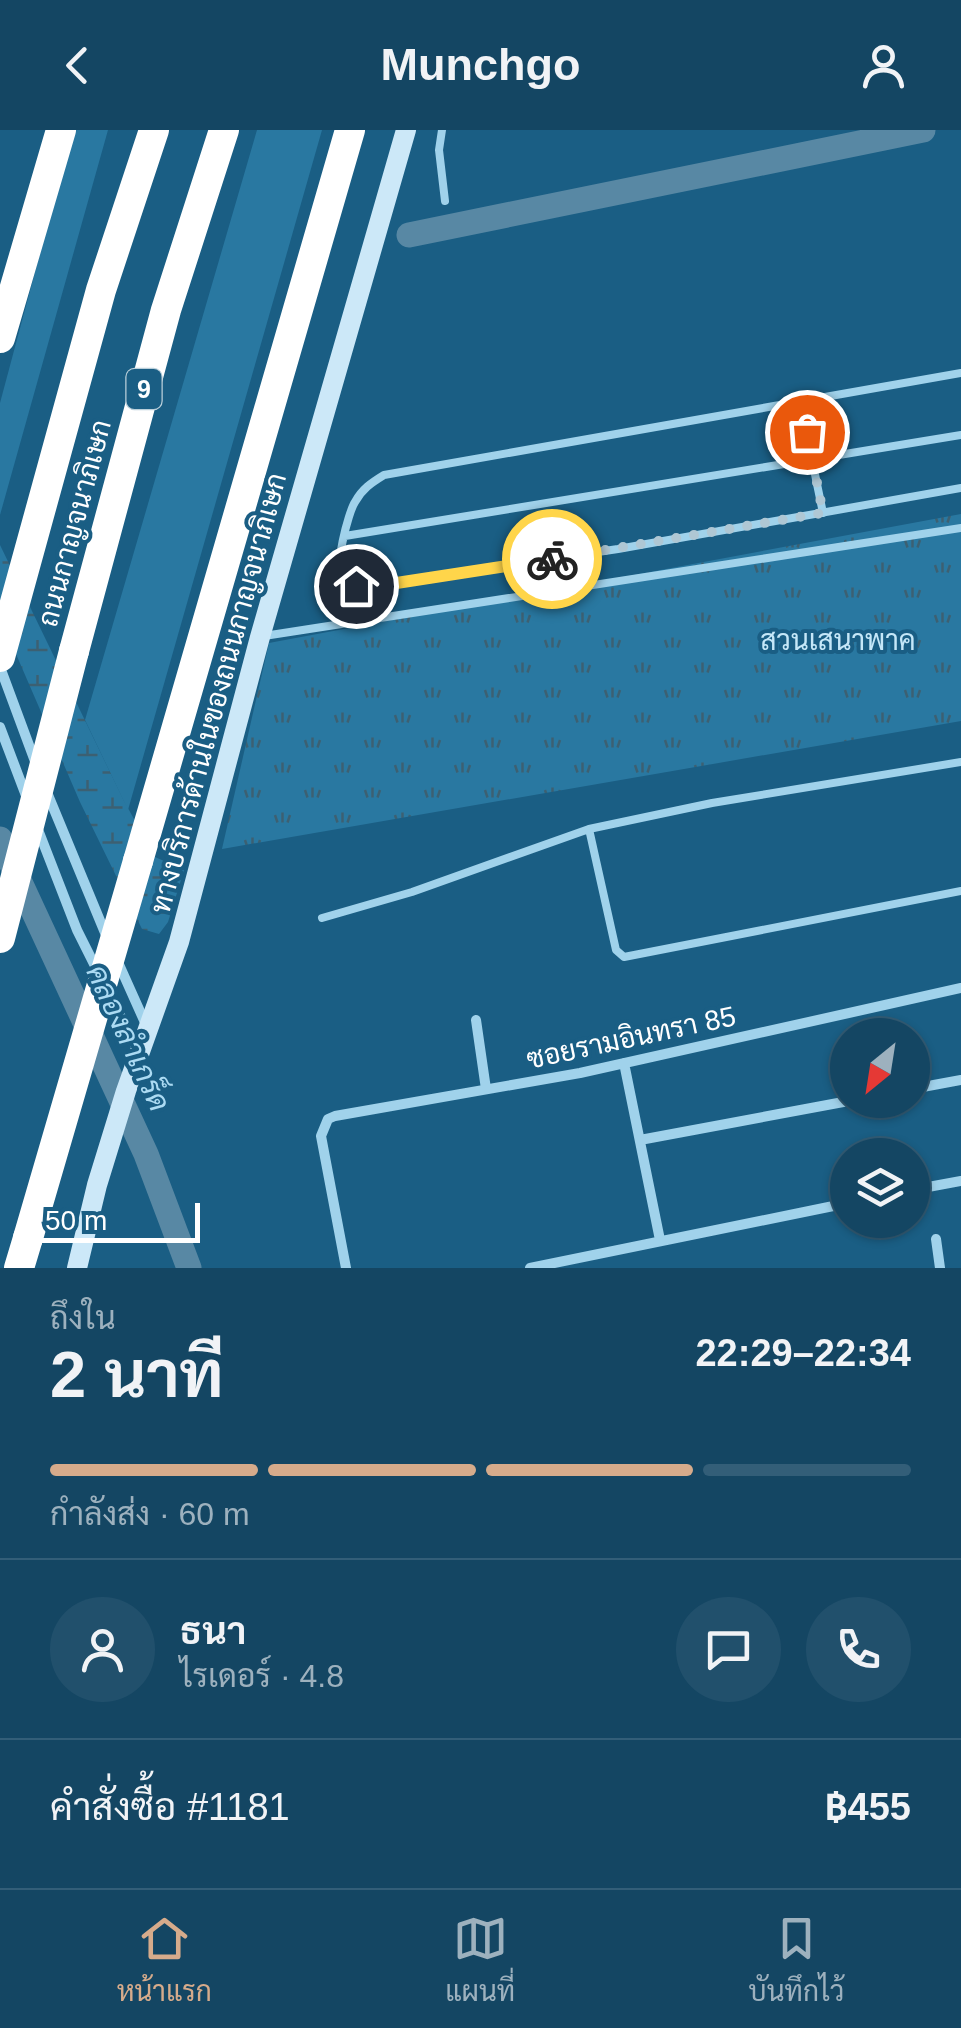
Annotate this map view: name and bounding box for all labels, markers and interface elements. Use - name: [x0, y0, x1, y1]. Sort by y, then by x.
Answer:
- icon: back: [50, 38, 105, 93]
- icon: person: [856, 38, 911, 93]
- text: Munchgo: [381, 39, 580, 90]
- road number: 9: [126, 369, 162, 409]
- pin: [765, 390, 850, 475]
- icon: bag: [780, 405, 835, 460]
- street label: ถนนกาญจนาภิเษก: [31, 416, 119, 630]
- street label: ทางบริการด้านในของถนนกาญจนาภิเษก: [141, 469, 294, 917]
- courier: [502, 509, 602, 609]
- icon: bike: [525, 532, 580, 587]
- pin: [314, 544, 399, 629]
- icon: home: [329, 559, 384, 614]
- park label: สวนเสนาพาค: [760, 625, 916, 656]
- water label: คลองลำเกร็ด: [80, 957, 181, 1116]
- street label: ซอยรามอินทรา 85: [524, 999, 738, 1075]
- north arrow: [830, 1018, 930, 1118]
- map controls: [830, 1018, 930, 1238]
- button: layers: [830, 1138, 930, 1238]
- scale bar: [30, 1198, 200, 1242]
- text: 50 m: [45, 1205, 107, 1236]
- text: ถึงใน: [50, 1300, 116, 1336]
- text: 22:29–22:34: [695, 1332, 911, 1374]
- text: 2 นาที: [50, 1338, 224, 1411]
- text: กำลังส่ง · 60 m: [50, 1496, 250, 1532]
- button: person: [50, 1597, 155, 1702]
- button: chat: [676, 1597, 781, 1702]
- button: phone: [806, 1597, 911, 1702]
- text: ธนา: [180, 1610, 246, 1652]
- text: ไรเดอร์ · 4.8: [180, 1658, 344, 1694]
- text: คำสั่งซื้อ #1181: [50, 1786, 290, 1828]
- text: ฿455: [825, 1786, 911, 1828]
- tab: หน้าแรก: [117, 1911, 212, 2008]
- tab: แผนที่: [445, 1911, 515, 2008]
- tab: บันทึกไว้: [749, 1911, 844, 2008]

